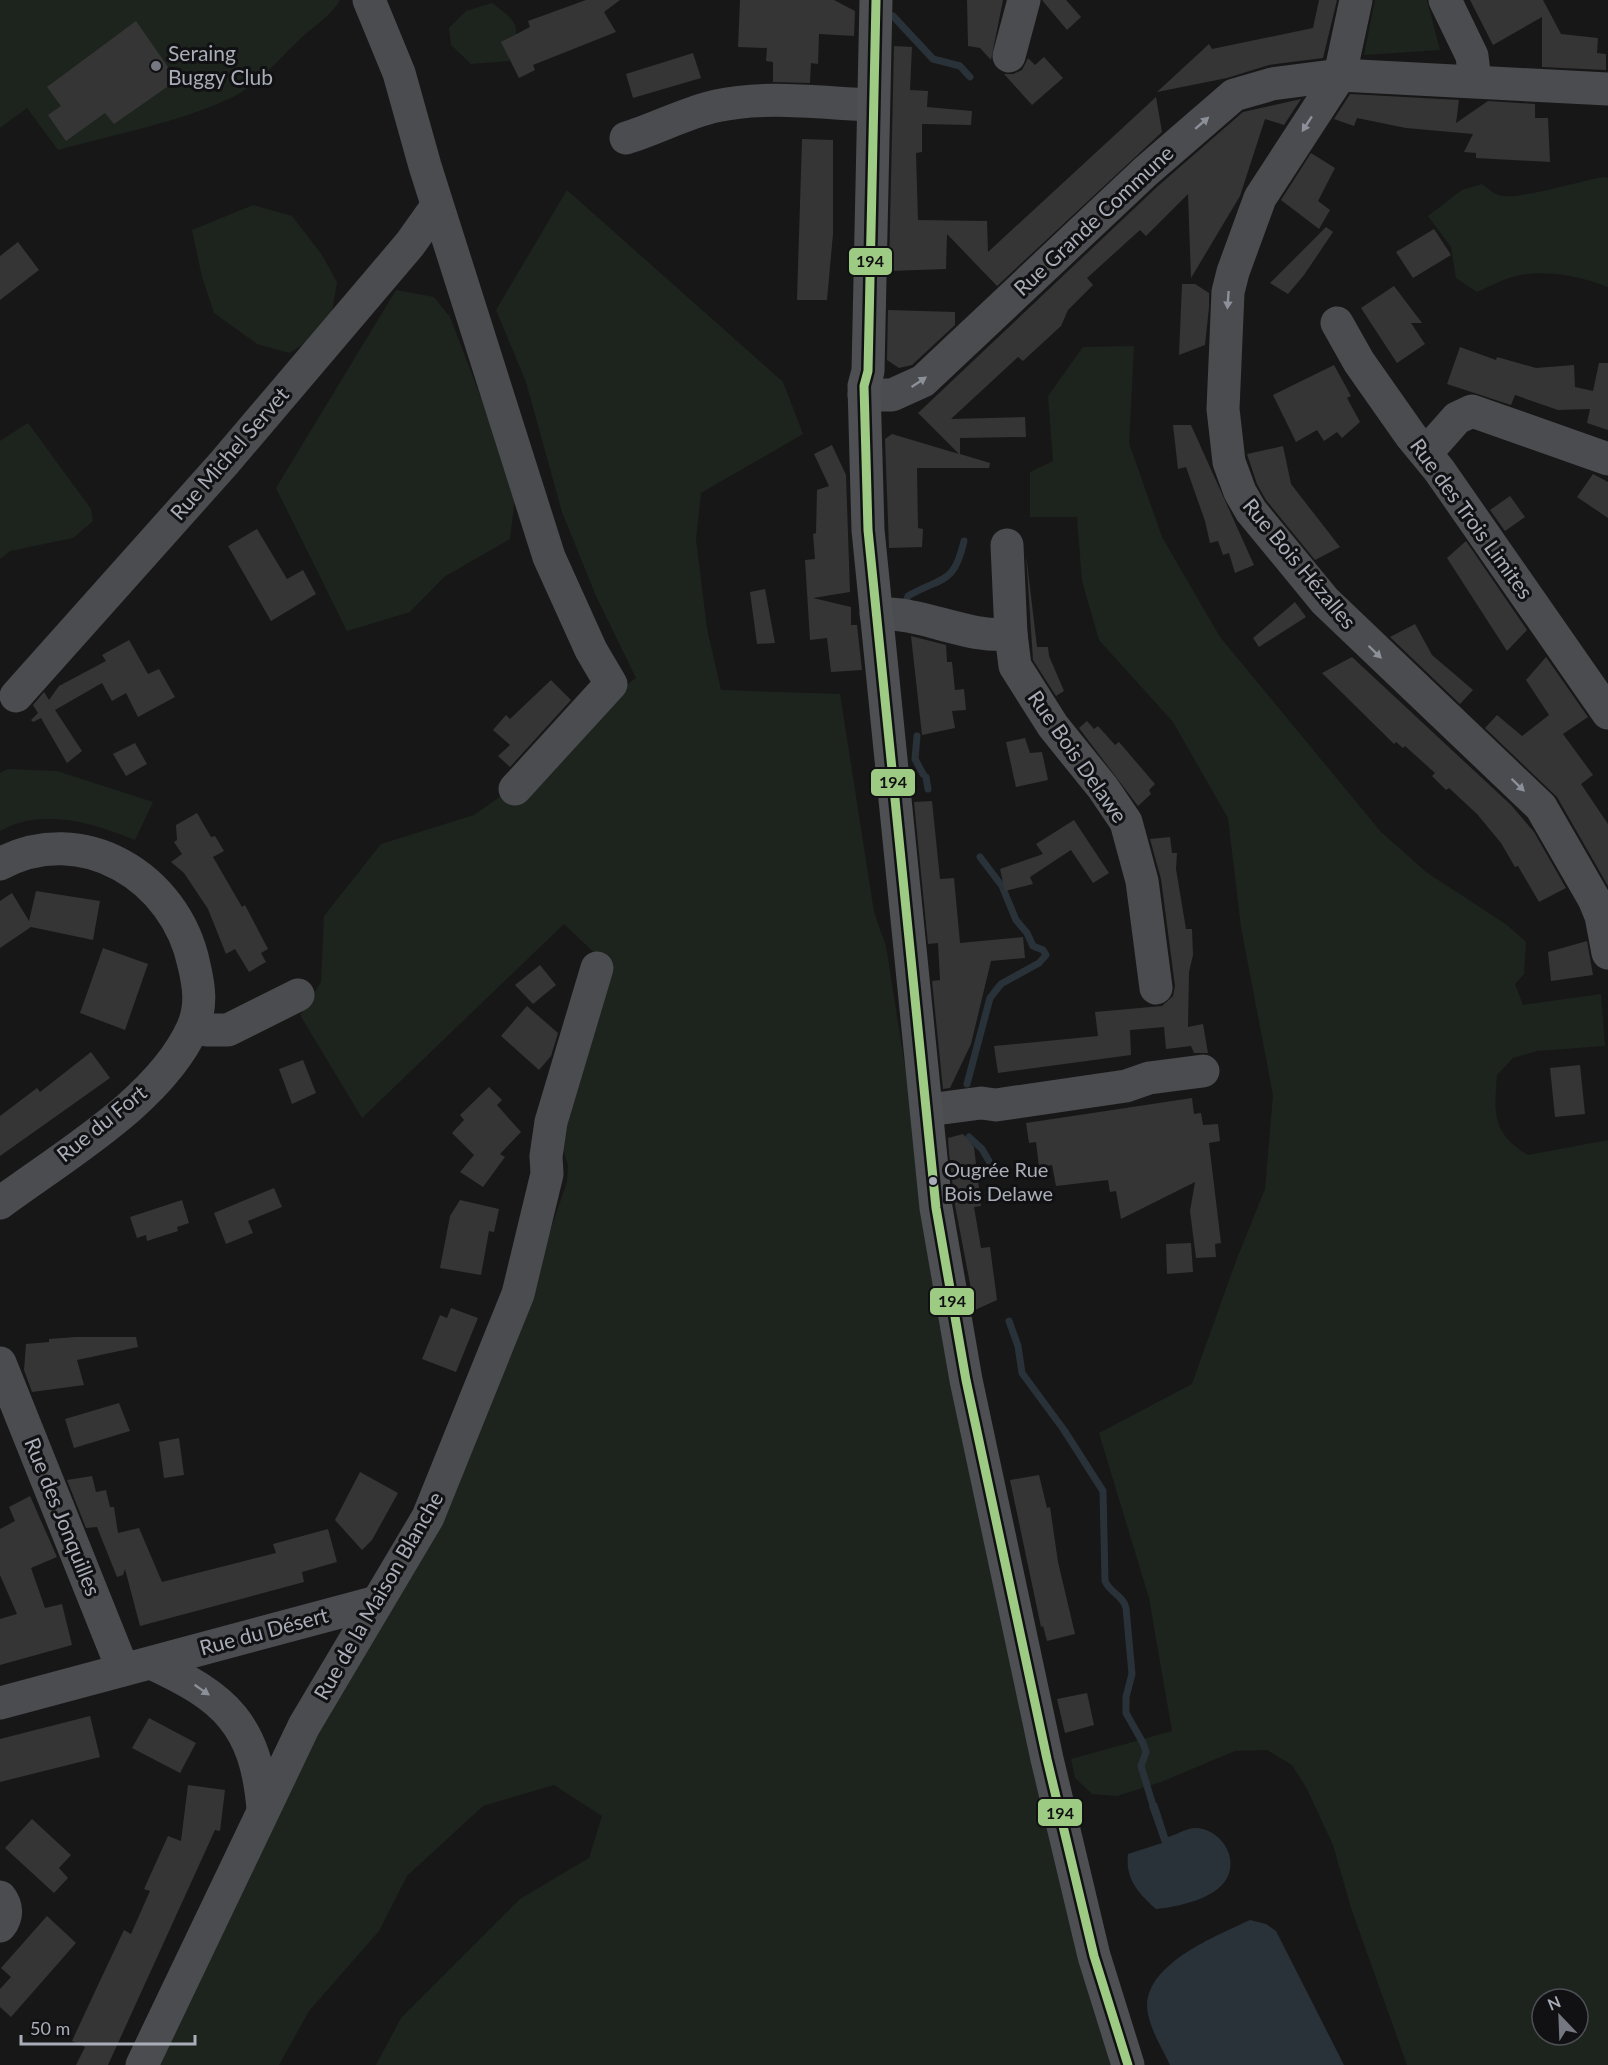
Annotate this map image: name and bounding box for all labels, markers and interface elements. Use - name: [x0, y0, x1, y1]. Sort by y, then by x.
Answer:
- place label: Seraing Buggy Club: [168, 40, 273, 89]
- marker: Seraing Buggy Club: [149, 59, 163, 73]
- one-way arrow: [1301, 115, 1313, 131]
- one-way arrow: [1194, 117, 1209, 130]
- street label: Rue Grande Commune: [1008, 140, 1178, 300]
- line badge: 194: [848, 247, 893, 276]
- text: 194: [856, 251, 884, 270]
- one-way arrow: [1224, 290, 1233, 309]
- one-way arrow: [911, 376, 927, 388]
- street label: Rue Michel Servet: [164, 381, 294, 524]
- street label: Rue des Trois Limites: [1406, 433, 1539, 603]
- street label: Rue Bois Hézalles: [1238, 493, 1362, 633]
- one-way arrow: [1368, 645, 1383, 659]
- street label: Rue Bois Delawe: [1023, 685, 1133, 827]
- line badge: 194: [870, 768, 916, 797]
- text: 194: [879, 772, 907, 791]
- one-way arrow: [1510, 778, 1525, 792]
- street label: Rue du Fort: [51, 1079, 151, 1166]
- place label: Ougrée Rue Bois Delawe: [944, 1157, 1053, 1205]
- marker: Ougrée Rue Bois Delawe: [927, 1175, 939, 1187]
- line badge: 194: [929, 1287, 975, 1316]
- text: 194: [938, 1291, 966, 1310]
- street label: Rue des Jonquilles: [20, 1434, 107, 1599]
- street label: Rue de la Maison Blanche: [308, 1487, 448, 1704]
- street label: Rue du Désert: [197, 1601, 331, 1660]
- one-way arrow: [194, 1684, 210, 1696]
- line badge: 194: [1037, 1798, 1083, 1827]
- text: 194: [1046, 1803, 1074, 1822]
- north arrow: [1530, 1987, 1590, 2047]
- text: N: [1545, 1992, 1563, 2014]
- scale bar: [21, 2008, 195, 2046]
- text: 50 m: [30, 2017, 70, 2039]

